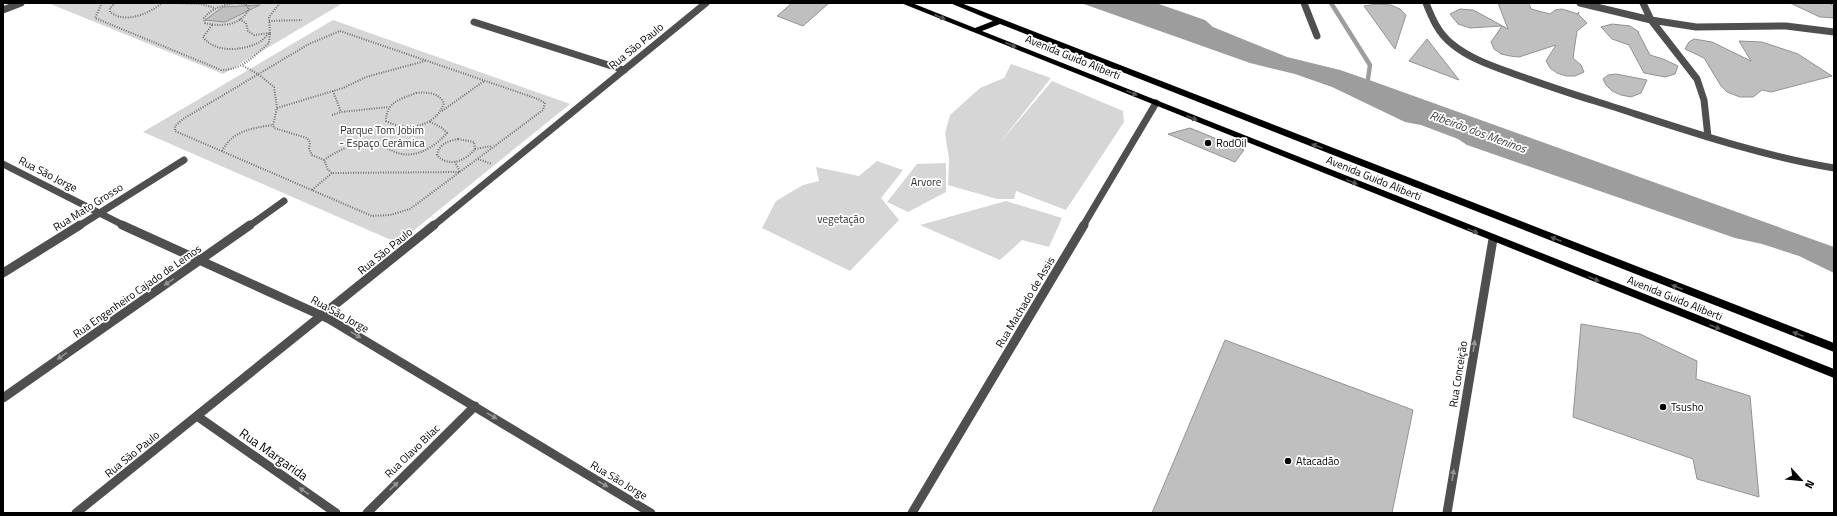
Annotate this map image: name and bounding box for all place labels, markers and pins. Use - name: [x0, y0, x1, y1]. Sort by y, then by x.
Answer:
- place label: RodOil: [1216, 135, 1247, 151]
- marker: RodOil: [1203, 138, 1213, 148]
- place label: Tsusho: [1671, 399, 1704, 415]
- marker: Tsusho: [1658, 402, 1668, 412]
- place label: Atacadão: [1296, 453, 1339, 469]
- marker: Atacadão: [1283, 456, 1293, 466]

